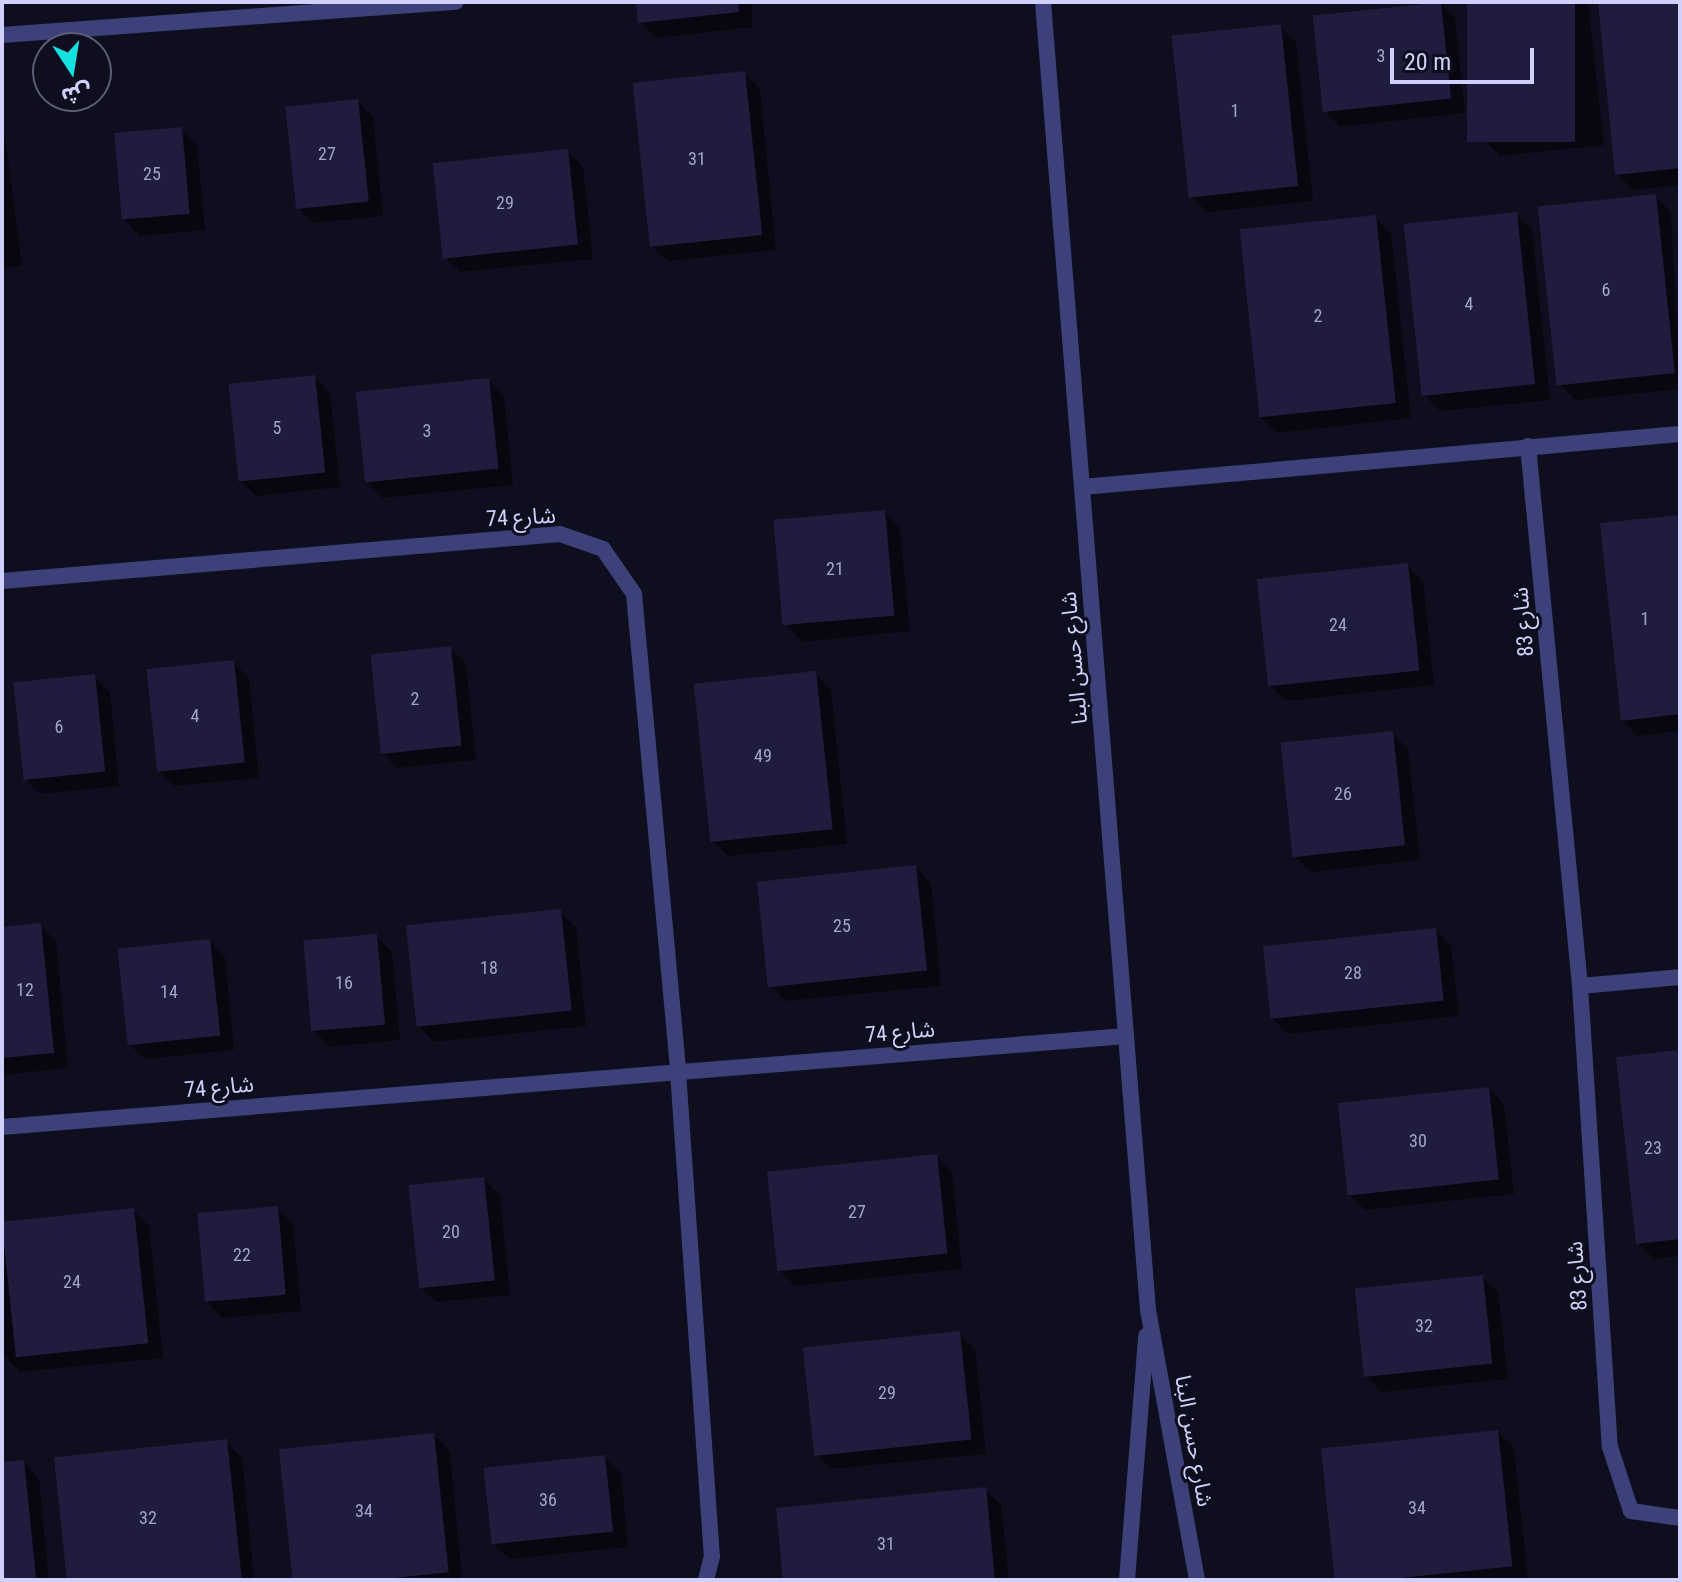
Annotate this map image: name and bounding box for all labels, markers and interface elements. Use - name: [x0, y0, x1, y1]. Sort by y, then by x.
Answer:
- north arrow: [32, 32, 112, 112]
- scale bar: [1394, 32, 1538, 82]
- house number: 3: [1377, 45, 1385, 67]
- text: 20 m: [1404, 48, 1451, 76]
- text: ش: [59, 79, 94, 109]
- house number: 1: [1231, 100, 1239, 122]
- house number: 27: [318, 143, 336, 165]
- house number: 31: [688, 148, 706, 170]
- house number: 25: [143, 163, 161, 185]
- house number: 29: [496, 192, 514, 214]
- house number: 6: [1602, 279, 1610, 301]
- house number: 4: [1465, 293, 1473, 315]
- house number: 2: [1314, 305, 1322, 327]
- house number: 5: [273, 417, 281, 439]
- house number: 3: [423, 420, 431, 442]
- street label: شارع 74: [486, 502, 556, 532]
- house number: 21: [826, 558, 844, 580]
- street label: شارع 83: [1507, 586, 1539, 658]
- street label: شارع حسن البنا: [1055, 591, 1093, 725]
- house number: 1: [1641, 608, 1649, 630]
- house number: 24: [1329, 614, 1347, 636]
- house number: 2: [411, 688, 419, 710]
- house number: 4: [191, 705, 199, 727]
- house number: 6: [55, 716, 63, 738]
- house number: 49: [754, 745, 772, 767]
- house number: 26: [1334, 783, 1352, 805]
- house number: 25: [833, 915, 851, 937]
- house number: 18: [480, 957, 498, 979]
- house number: 28: [1344, 962, 1362, 984]
- house number: 16: [335, 972, 353, 994]
- house number: 12: [16, 979, 34, 1001]
- house number: 14: [160, 981, 178, 1003]
- street label: شارع 74: [864, 1016, 936, 1048]
- street label: شارع 74: [183, 1071, 255, 1103]
- house number: 30: [1409, 1130, 1427, 1152]
- house number: 23: [1644, 1137, 1662, 1159]
- house number: 27: [848, 1201, 866, 1223]
- house number: 20: [442, 1221, 460, 1243]
- street label: شارع 83: [1561, 1240, 1593, 1312]
- house number: 22: [233, 1244, 251, 1266]
- house number: 24: [63, 1271, 81, 1293]
- house number: 32: [1415, 1315, 1433, 1337]
- street label: شارع حسن البنا: [1169, 1373, 1219, 1509]
- house number: 29: [878, 1382, 896, 1404]
- house number: 36: [539, 1489, 557, 1511]
- house number: 34: [1408, 1497, 1426, 1519]
- house number: 34: [355, 1500, 373, 1522]
- house number: 32: [139, 1507, 157, 1529]
- house number: 31: [877, 1533, 895, 1555]

